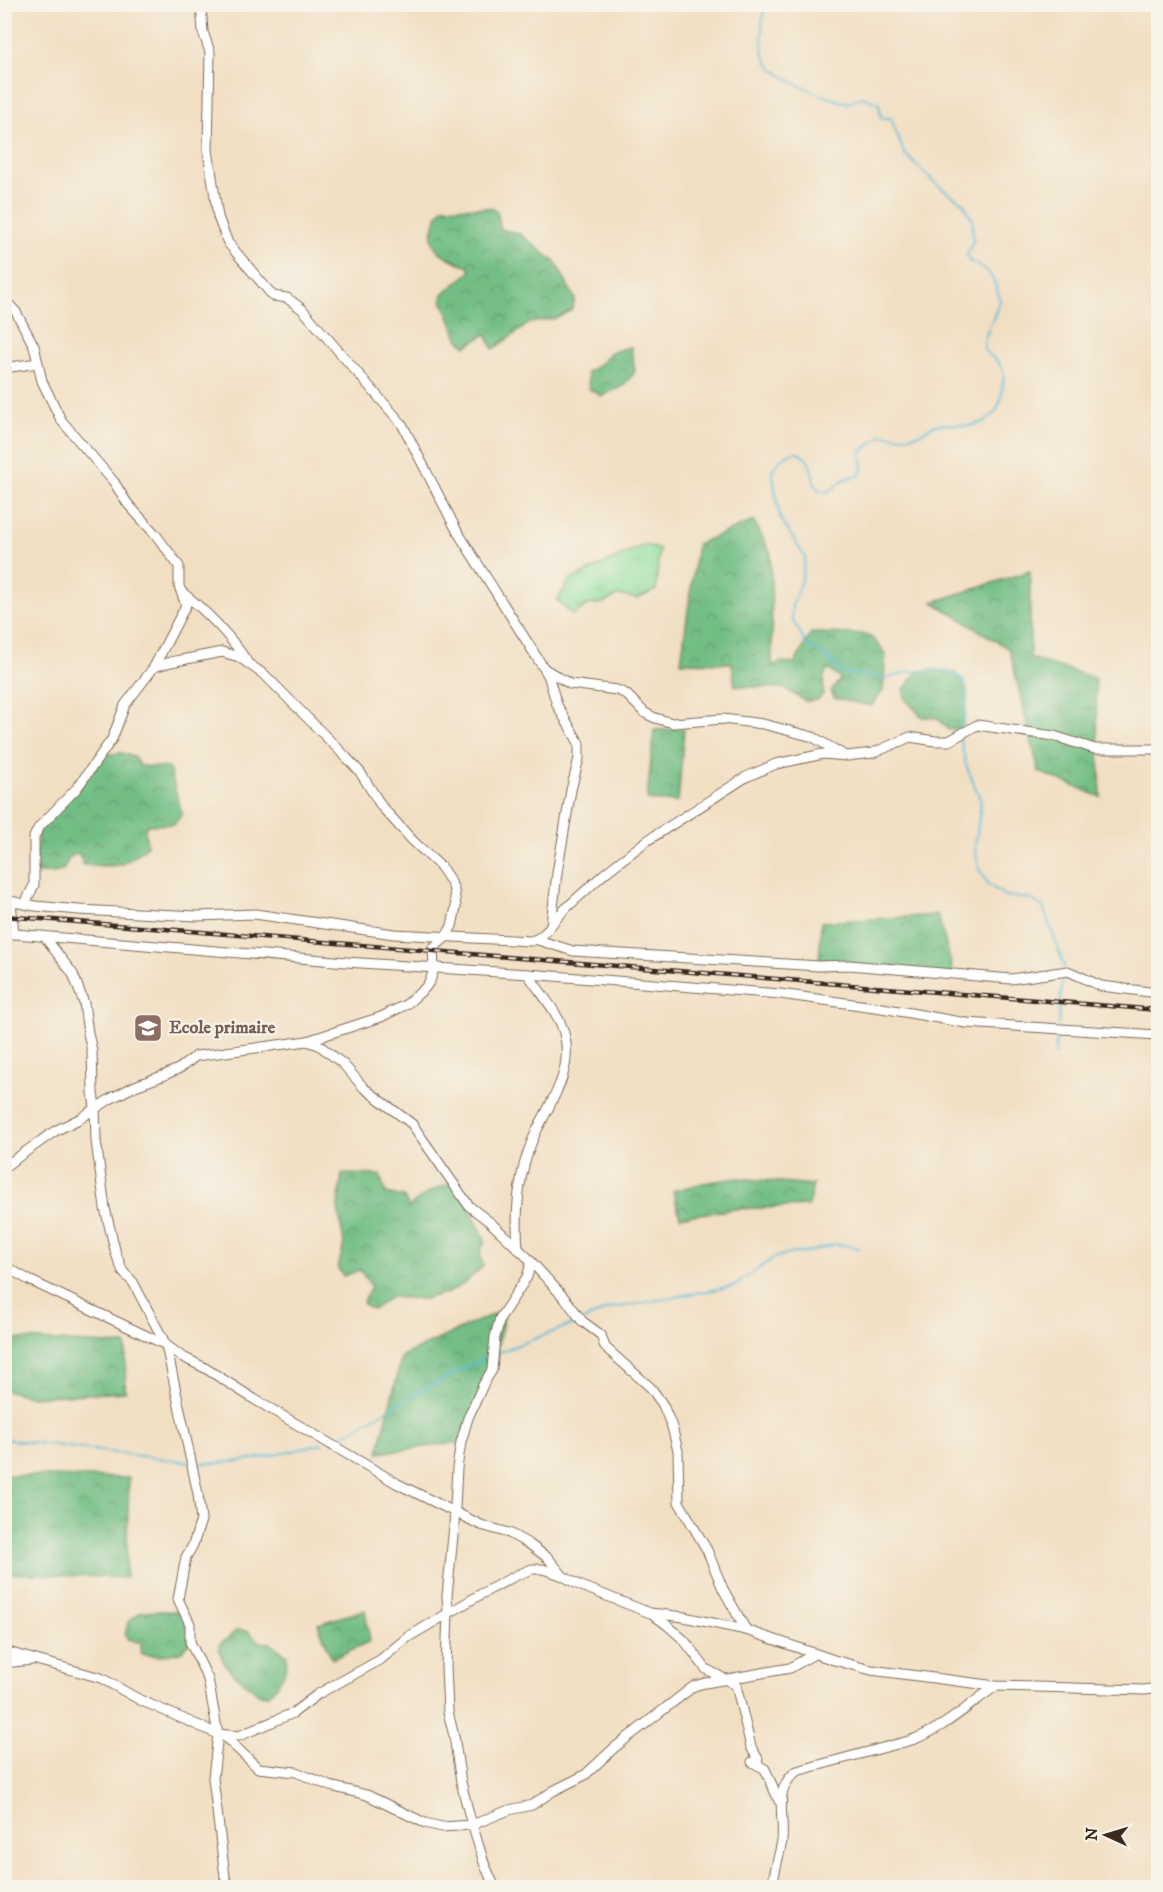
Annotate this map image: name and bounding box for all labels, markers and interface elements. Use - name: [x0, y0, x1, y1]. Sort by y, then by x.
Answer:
- school or university icon: Ecole primaire: [132, 1012, 164, 1044]
- place label: Ecole primaire: [169, 1017, 276, 1039]
- north arrow: [1076, 1805, 1136, 1865]
- text: N: [1082, 1827, 1102, 1841]

